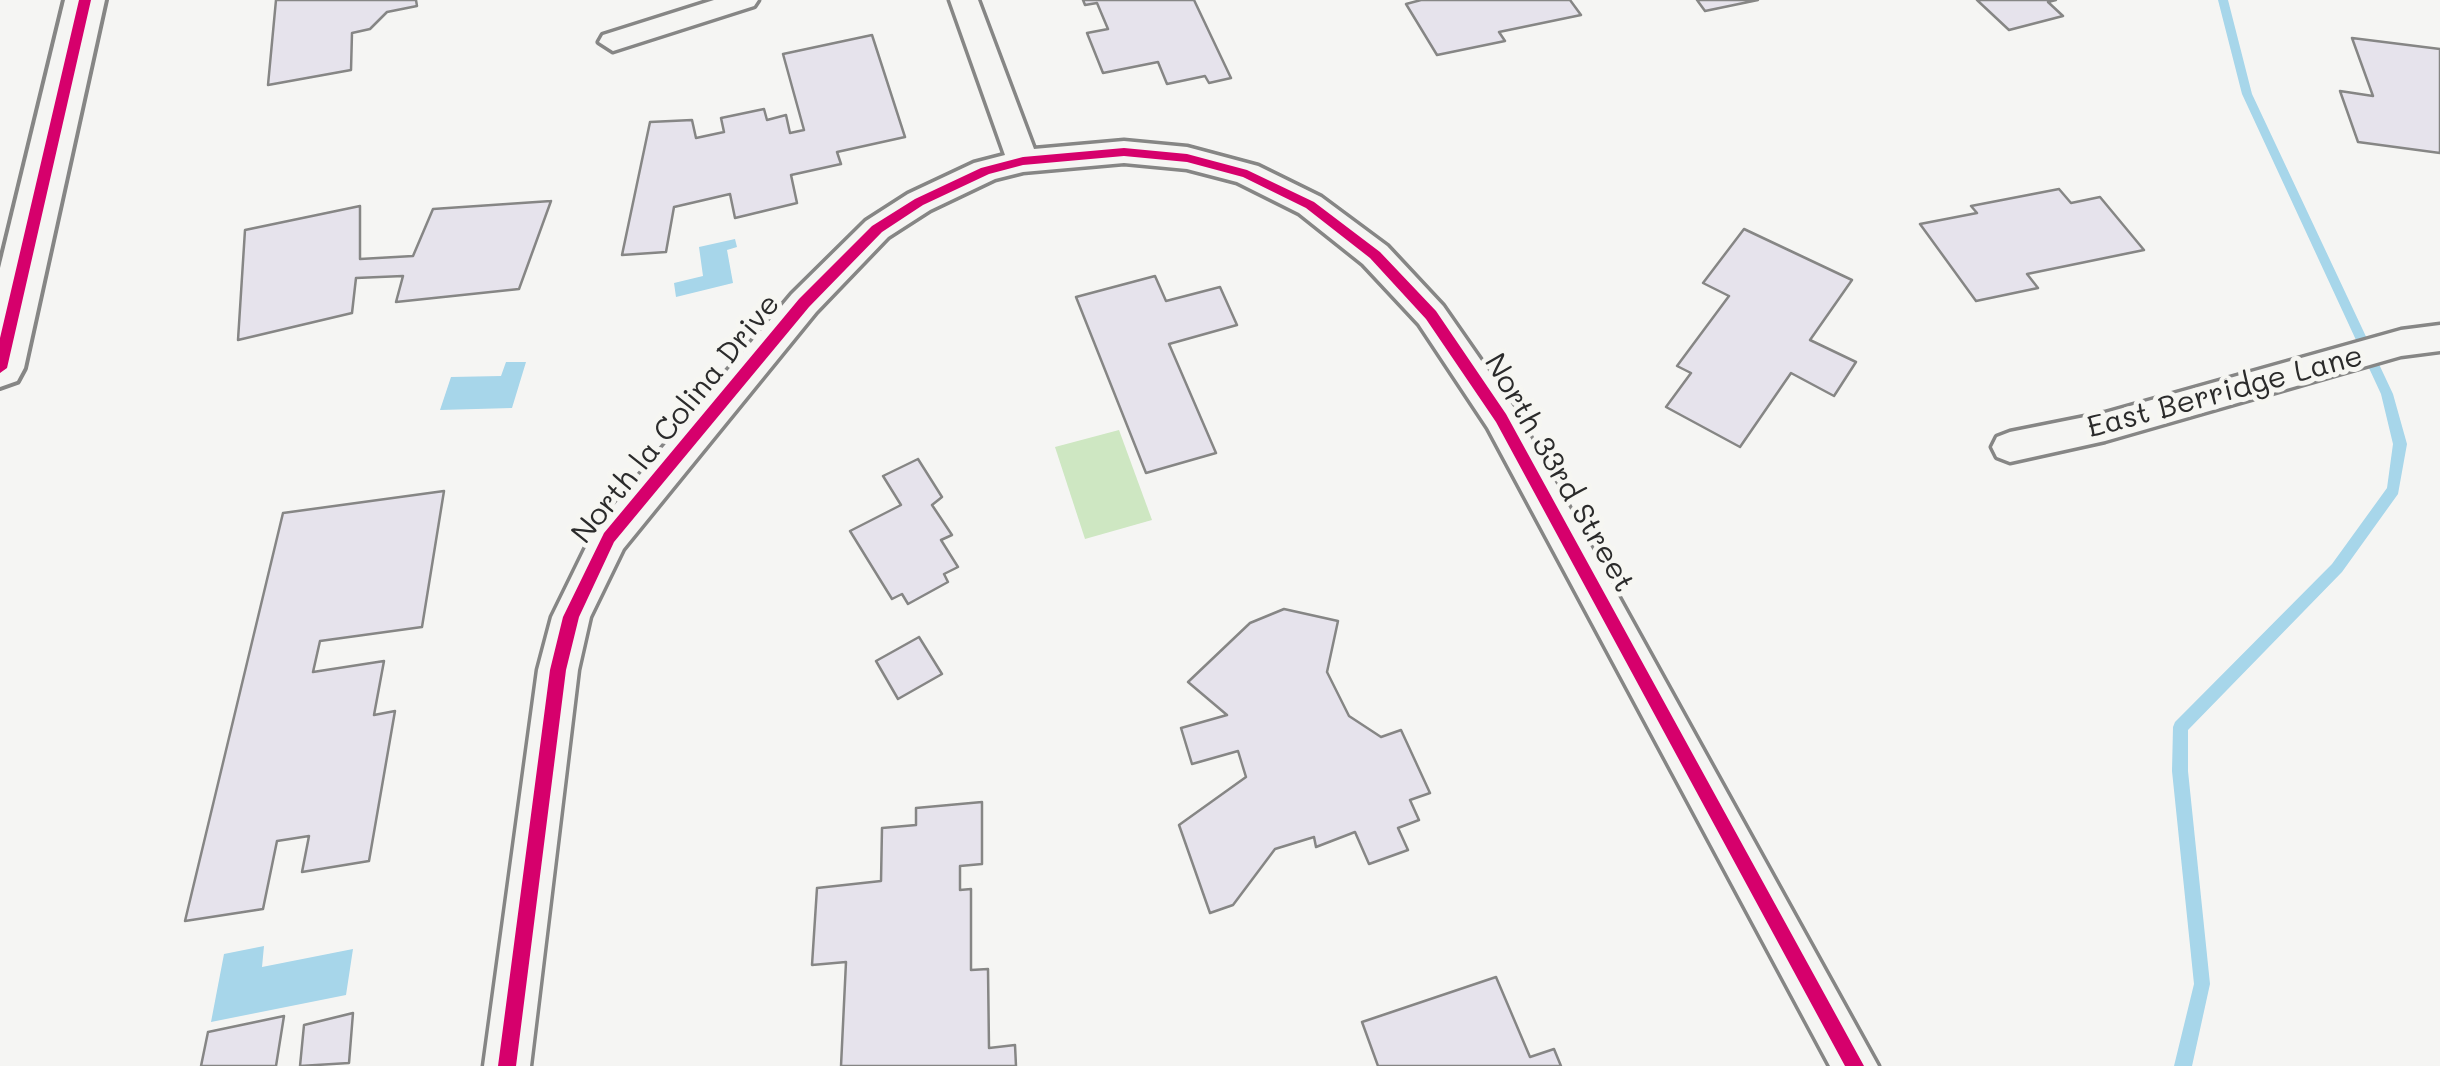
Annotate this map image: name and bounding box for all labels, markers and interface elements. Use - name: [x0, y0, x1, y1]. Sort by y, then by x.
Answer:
- street label: North la Colina Drive: [564, 287, 788, 551]
- street label: East Berridge Lane: [2083, 338, 2367, 446]
- street label: North 33rd Street: [1476, 348, 1642, 598]

